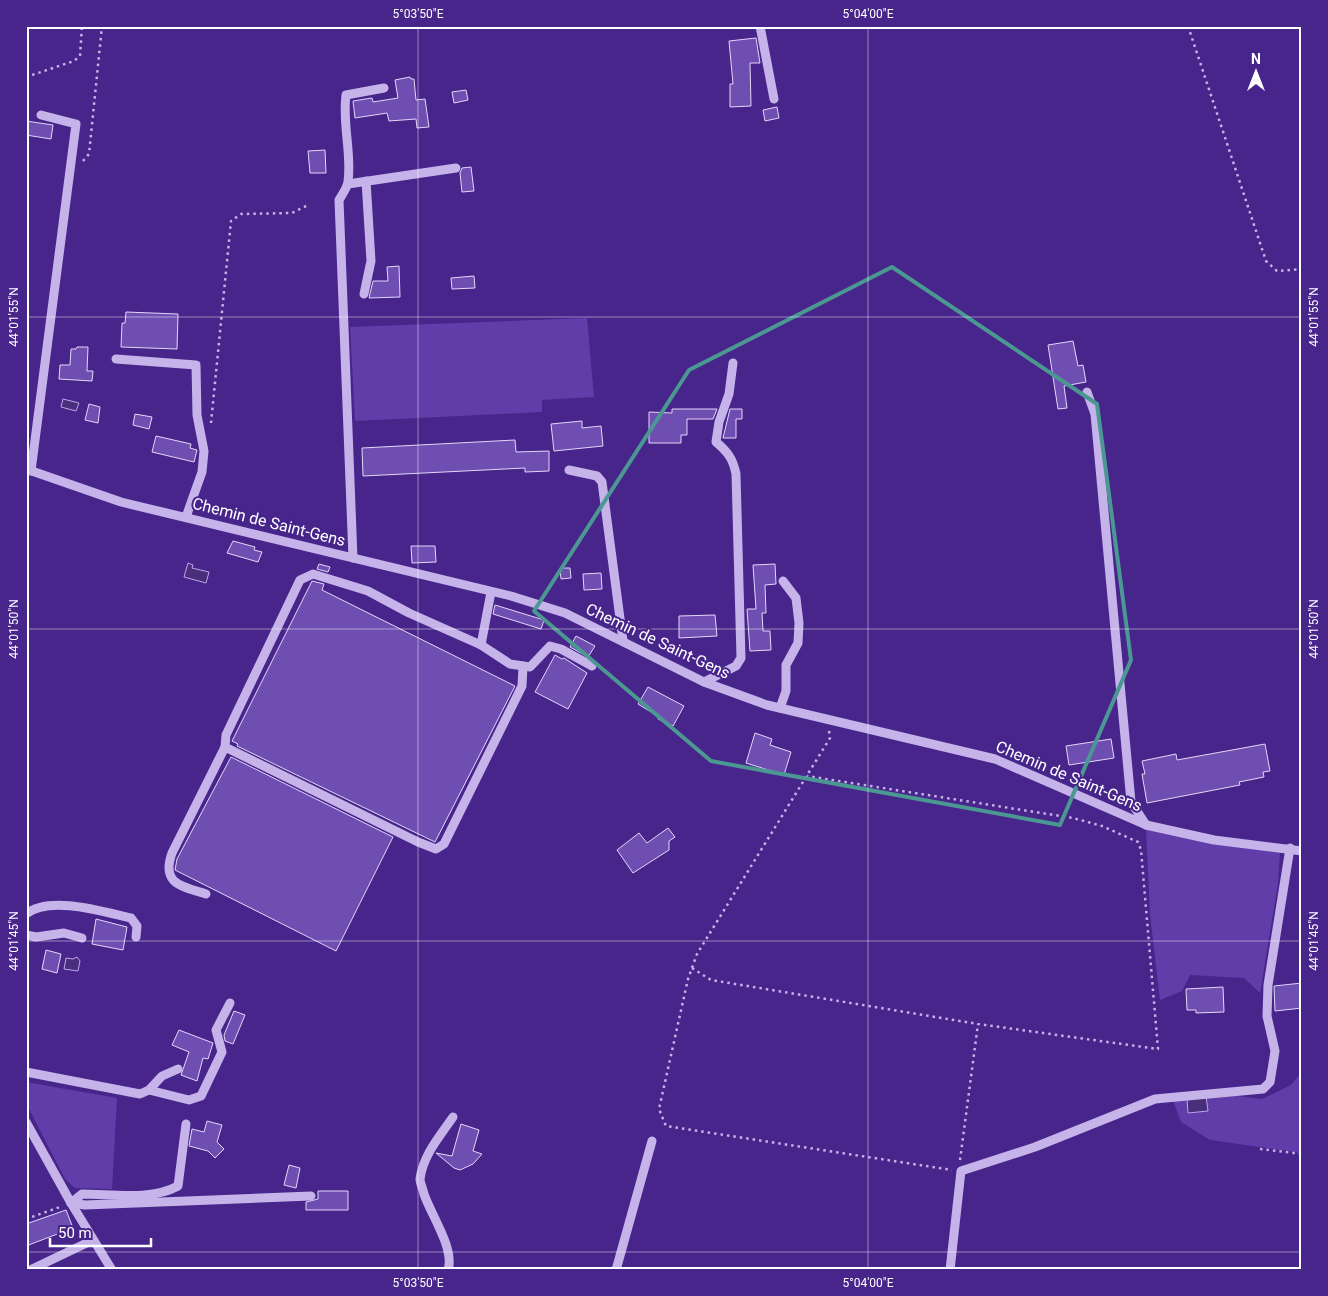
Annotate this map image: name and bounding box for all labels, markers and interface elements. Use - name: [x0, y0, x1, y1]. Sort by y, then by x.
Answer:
- text: 5°03'50"E: [393, 7, 444, 21]
- text: 5°04'00"E: [843, 7, 894, 21]
- north arrow: [1230, 48, 1280, 98]
- text: N: [1251, 51, 1261, 67]
- text: 44°01'55"N: [7, 287, 21, 347]
- text: 44°01'55"N: [1307, 287, 1321, 347]
- street label: Chemin de Saint-Gens: [191, 494, 347, 550]
- text: 44°01'50"N: [7, 599, 21, 659]
- street label: Chemin de Saint-Gens: [583, 599, 733, 683]
- text: 44°01'50"N: [1307, 599, 1321, 659]
- street label: Chemin de Saint-Gens: [993, 737, 1145, 815]
- text: 44°01'45"N: [7, 911, 21, 971]
- text: 44°01'45"N: [1307, 911, 1321, 971]
- scale bar: [50, 1216, 151, 1248]
- text: 50 m: [58, 1224, 92, 1242]
- text: 5°03'50"E: [393, 1276, 444, 1290]
- text: 5°04'00"E: [843, 1276, 894, 1290]

